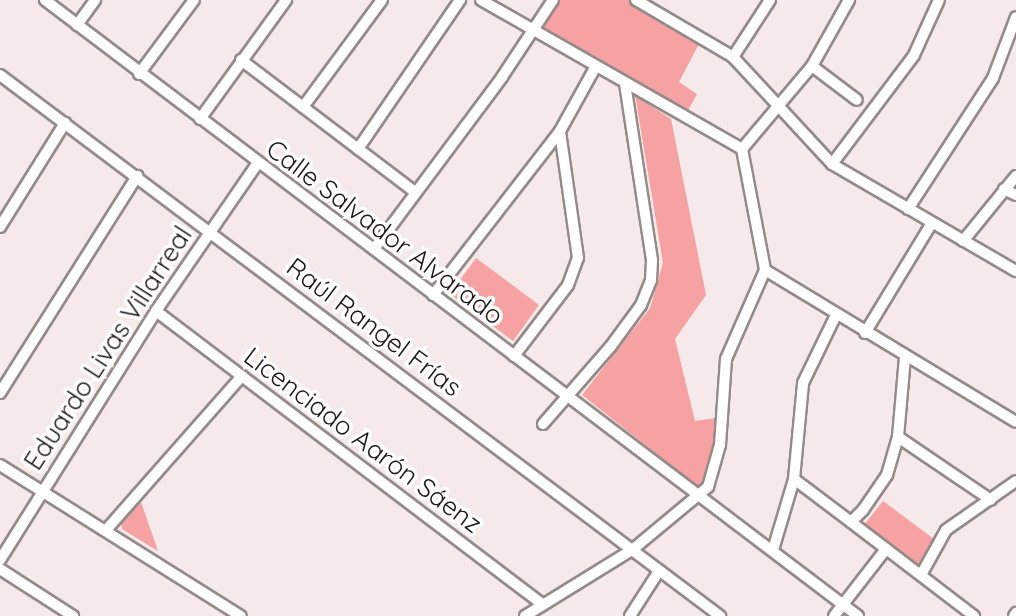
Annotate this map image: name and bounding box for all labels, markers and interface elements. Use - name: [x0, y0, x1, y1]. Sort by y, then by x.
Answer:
- street label: Calle Salvador Alvarado: [260, 133, 510, 331]
- street label: Eduardo Livas Villarreal: [18, 220, 198, 476]
- street label: Raúl Rangel Frías: [280, 251, 468, 403]
- street label: Licenciado Aarón Sáenz: [238, 340, 488, 540]

